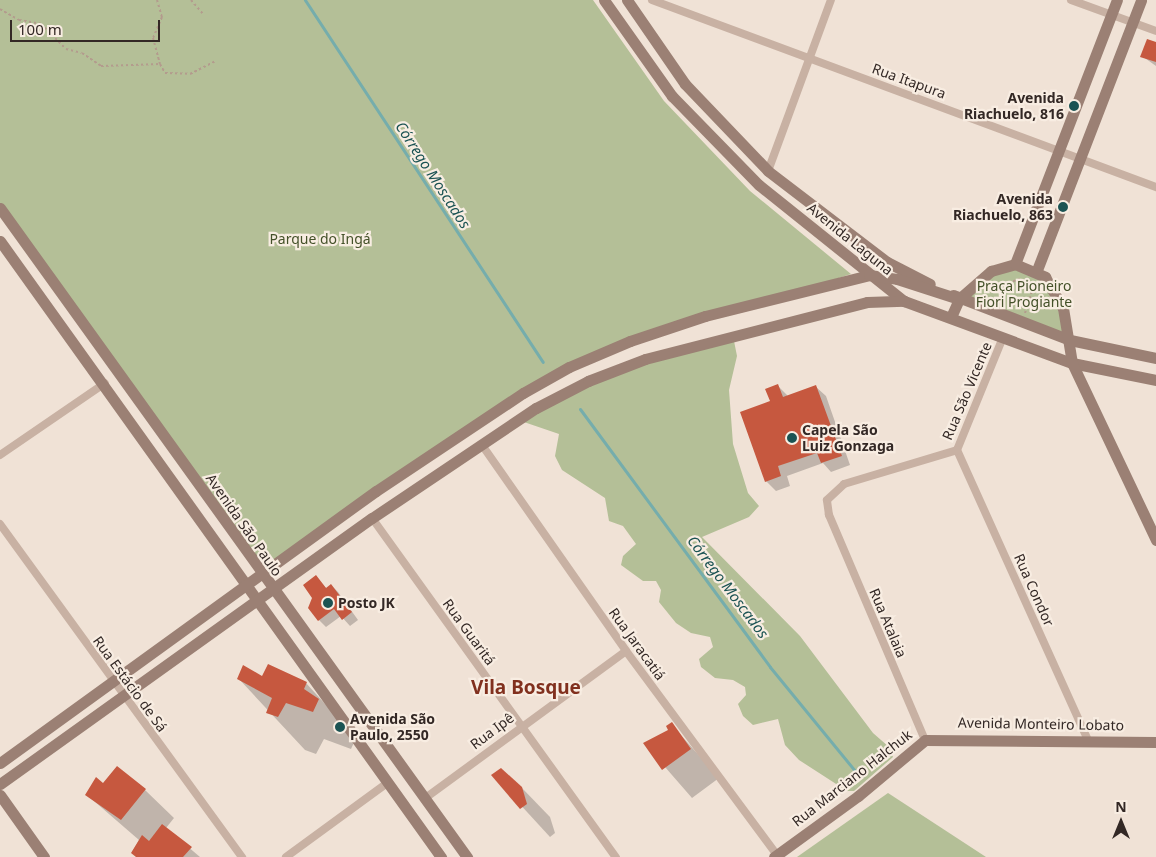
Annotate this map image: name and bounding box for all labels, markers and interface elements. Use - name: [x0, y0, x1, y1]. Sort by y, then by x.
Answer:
- scale bar: [12, 10, 162, 42]
- text: 100 m: [18, 19, 62, 39]
- street label: Rua Itapura: [870, 60, 948, 102]
- place label: Avenida Riachuelo, 816: [964, 90, 1064, 122]
- marker: Avenida Riachuelo, 816: [1068, 100, 1080, 112]
- water label: Córrego Moscados: [392, 118, 474, 232]
- place label: Avenida Riachuelo, 863: [953, 191, 1053, 223]
- street label: Avenida Laguna: [804, 199, 896, 279]
- marker: Avenida Riachuelo, 863: [1057, 201, 1069, 213]
- park label: Parque do Ingá: [269, 231, 371, 247]
- park label: Praça Pioneiro Fiori Progiante: [976, 278, 1072, 310]
- street label: Rua São Vicente: [939, 340, 995, 442]
- place label: Capela São Luiz Gonzaga: [802, 422, 894, 454]
- marker: Capela São Luiz Gonzaga: [786, 432, 798, 444]
- street label: Avenida São Paulo: [202, 471, 286, 579]
- water label: Córrego Moscados: [684, 532, 772, 642]
- street label: Rua Condor: [1011, 551, 1057, 629]
- street label: Rua Atalaia: [866, 586, 910, 660]
- place label: Posto JK: [338, 595, 395, 611]
- street label: Rua Guaritá: [439, 596, 499, 668]
- marker: Posto JK: [322, 597, 334, 609]
- street label: Rua Jaracatiá: [605, 605, 669, 683]
- street label: Rua Estácio de Sá: [90, 633, 170, 735]
- district label: Vila Bosque: [471, 677, 581, 699]
- street label: Rua Ipê: [467, 709, 517, 753]
- place label: Avenida São Paulo, 2550: [350, 711, 435, 744]
- street label: Avenida Monteiro Lobato: [958, 714, 1124, 734]
- marker: Avenida São Paulo, 2550: [334, 721, 346, 733]
- street label: Rua Marciano Halchuk: [789, 726, 915, 830]
- north arrow: [1096, 797, 1146, 847]
- text: N: [1115, 797, 1127, 816]

